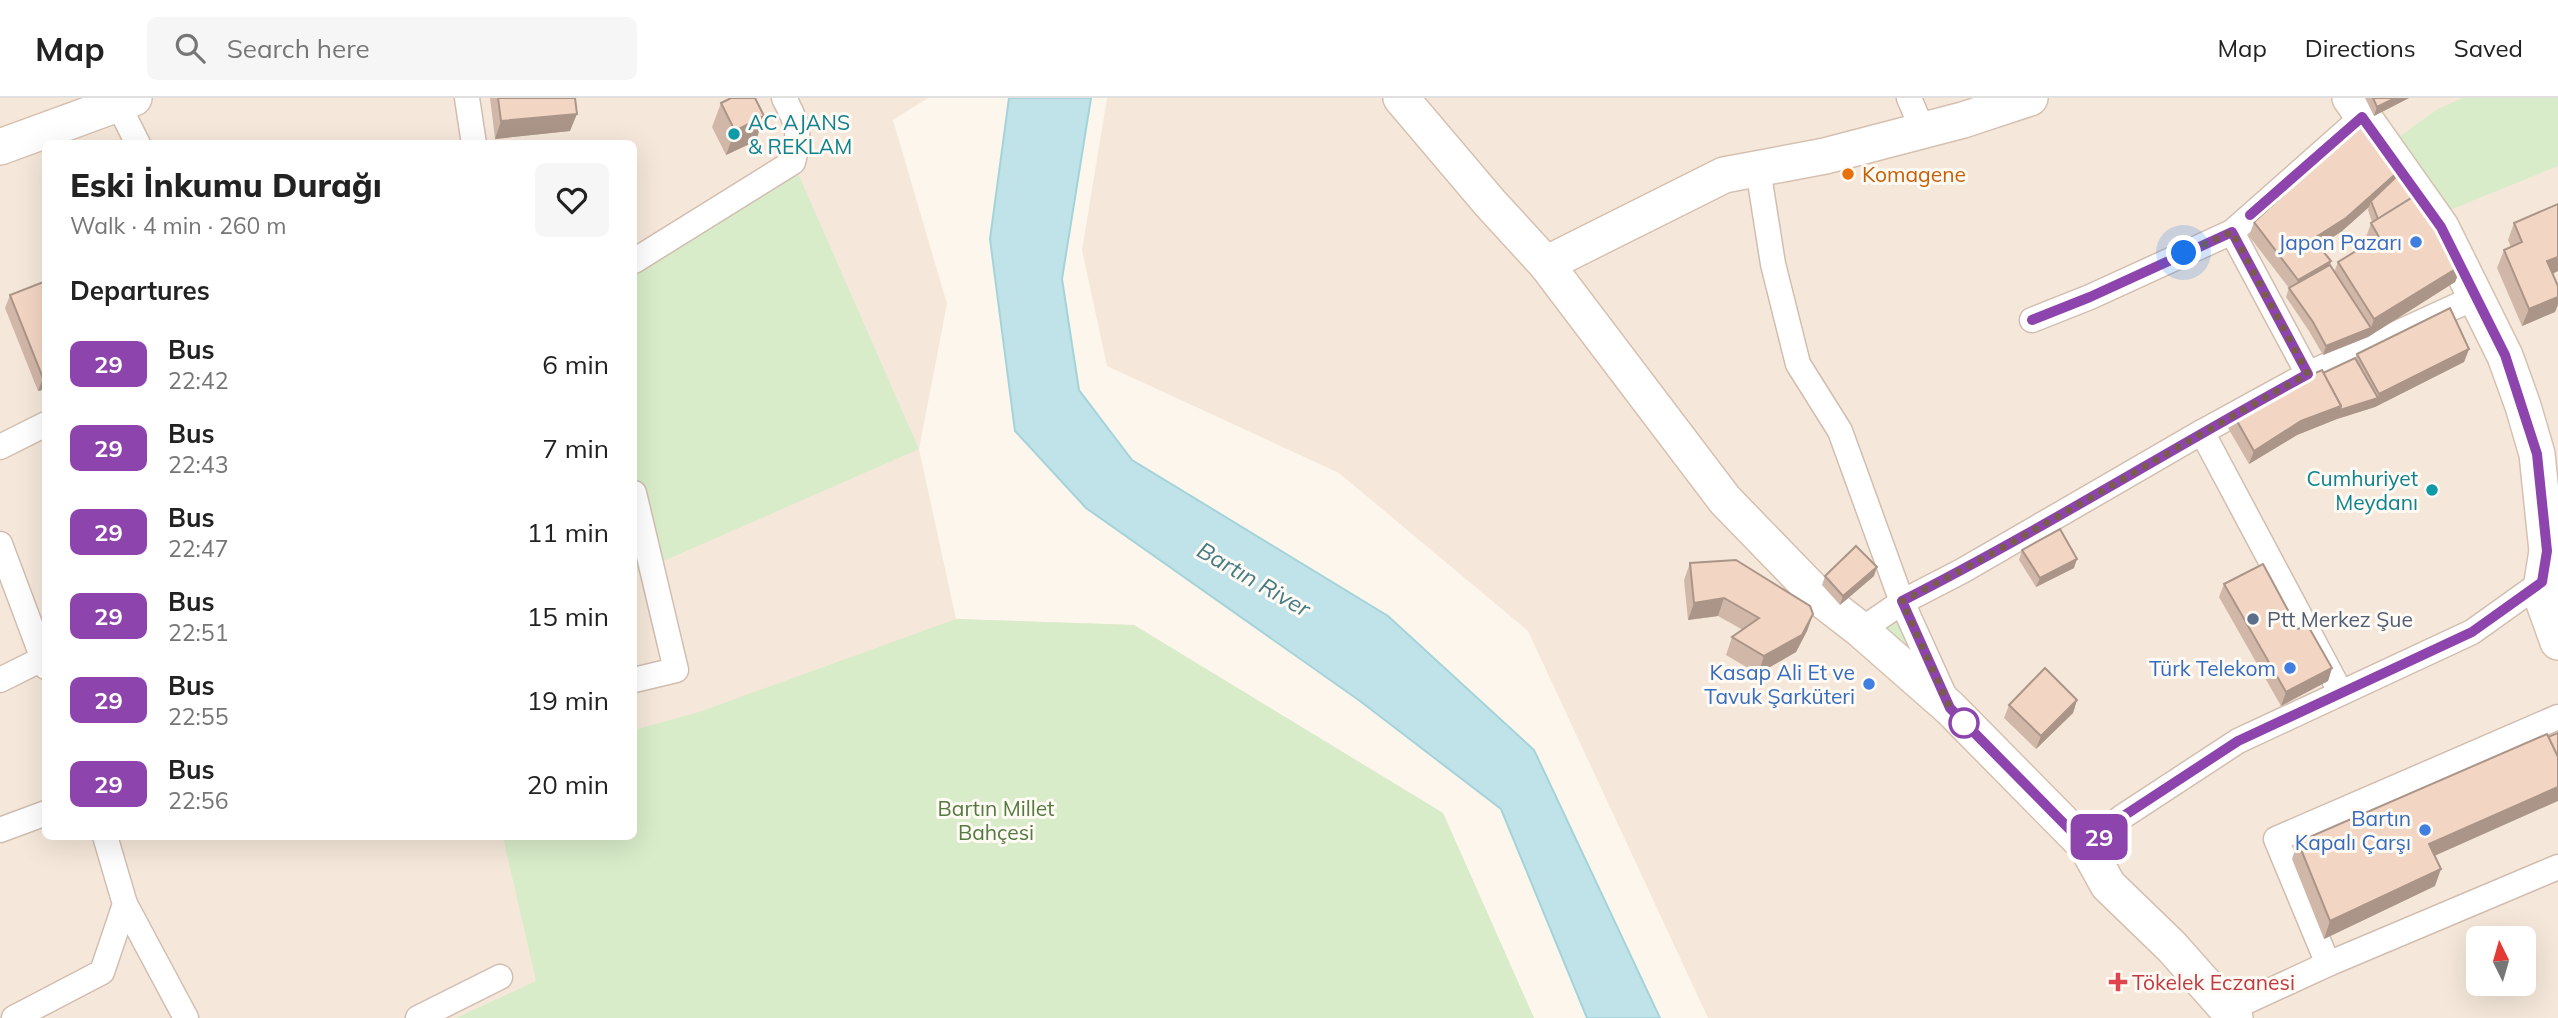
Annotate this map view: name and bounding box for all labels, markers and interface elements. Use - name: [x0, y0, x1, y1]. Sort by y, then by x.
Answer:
- search box: [147, 17, 637, 80]
- text: Map: [35, 28, 105, 69]
- icon: search: [171, 29, 209, 67]
- text: Search here: [227, 32, 370, 65]
- text: Map: [2217, 33, 2267, 63]
- text: Directions: [2305, 33, 2416, 63]
- text: Saved: [2454, 33, 2523, 63]
- place label: AC AJANS & REKLAM: [748, 109, 852, 159]
- marker: AC AJANS & REKLAM: [726, 126, 742, 142]
- place label: Komagene: [1862, 161, 1966, 187]
- button: heart: [535, 163, 609, 237]
- text: Eski İnkumu Durağı: [70, 164, 382, 205]
- marker: Komagene: [1840, 166, 1856, 182]
- text: Walk · 4 min · 260 m: [70, 211, 287, 240]
- place label: Japon Pazarı: [2278, 229, 2402, 255]
- marker: Japon Pazarı: [2408, 234, 2424, 250]
- your location: [2166, 235, 2201, 270]
- text: Departures: [70, 274, 210, 307]
- text: Bus: [168, 333, 214, 366]
- text: 6 min: [542, 348, 609, 381]
- text: 29: [94, 349, 123, 379]
- text: 22:42: [168, 366, 228, 395]
- text: Bus: [168, 417, 214, 450]
- text: 7 min: [542, 432, 609, 465]
- text: 29: [94, 433, 123, 463]
- text: 22:43: [168, 450, 228, 479]
- place label: Cumhuriyet Meydanı: [2307, 465, 2418, 515]
- marker: Cumhuriyet Meydanı: [2424, 482, 2440, 498]
- text: Bus: [168, 501, 214, 534]
- text: 11 min: [527, 516, 609, 549]
- text: 29: [94, 517, 123, 547]
- text: 22:47: [168, 534, 228, 563]
- water label: Bartın River: [1192, 535, 1317, 624]
- text: Bus: [168, 585, 214, 618]
- text: 15 min: [527, 600, 609, 633]
- text: 29: [94, 601, 123, 631]
- place label: Ptt Merkez Şue: [2267, 606, 2413, 632]
- marker: Ptt Merkez Şue: [2245, 611, 2261, 627]
- text: 22:51: [168, 618, 228, 647]
- place label: Türk Telekom: [2149, 655, 2276, 681]
- place label: Kasap Ali Et ve Tavuk Şarküteri: [1704, 659, 1855, 709]
- marker: Türk Telekom: [2282, 660, 2298, 676]
- text: Bus: [168, 669, 214, 702]
- marker: Kasap Ali Et ve Tavuk Şarküteri: [1861, 676, 1877, 692]
- text: 19 min: [527, 684, 609, 717]
- text: 29: [94, 685, 123, 715]
- text: 22:55: [168, 702, 228, 731]
- unlabelled marker: [1949, 708, 1979, 738]
- text: Bus: [168, 753, 214, 786]
- text: 20 min: [527, 768, 609, 801]
- text: 29: [94, 769, 123, 799]
- text: 22:56: [168, 786, 228, 815]
- park label: Bartın Millet Bahçesi: [938, 795, 1054, 845]
- place label: Bartın Kapalı Çarşı: [2295, 805, 2411, 855]
- line badge: 29: [2068, 814, 2130, 860]
- text: 29: [2085, 822, 2113, 852]
- marker: Bartın Kapalı Çarşı: [2417, 822, 2433, 838]
- north arrow: [2466, 926, 2536, 996]
- map controls: [2466, 926, 2536, 996]
- place label: Tökelek Eczanesi: [2132, 969, 2295, 995]
- marker: Tökelek Eczanesi: [2110, 974, 2126, 990]

